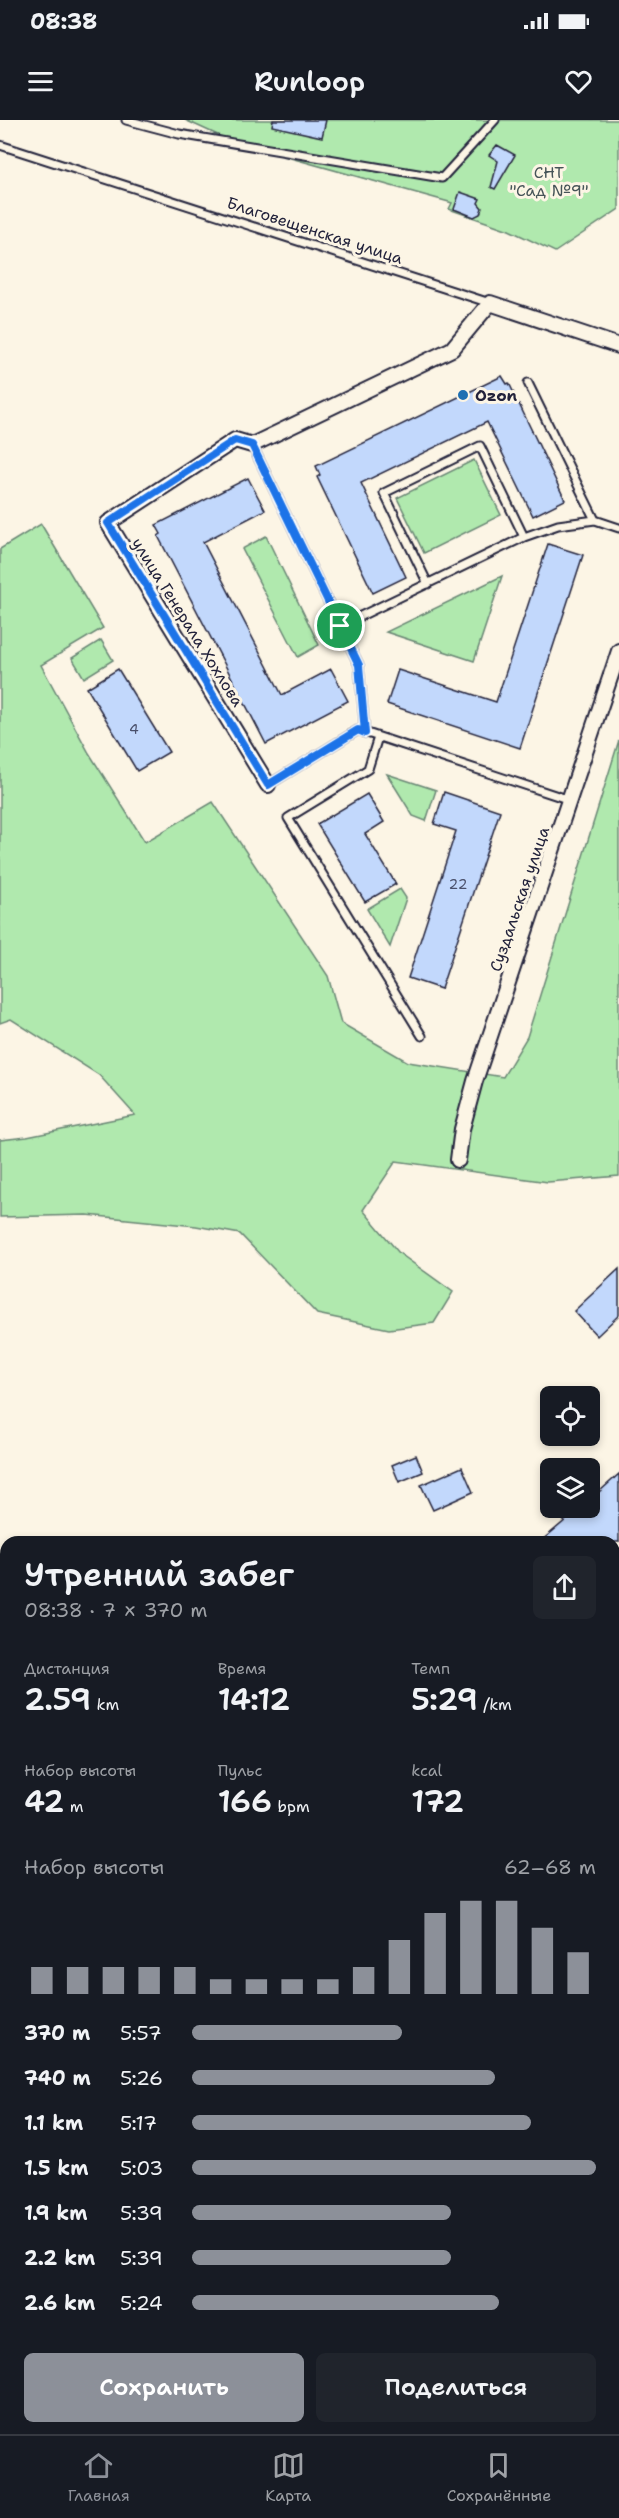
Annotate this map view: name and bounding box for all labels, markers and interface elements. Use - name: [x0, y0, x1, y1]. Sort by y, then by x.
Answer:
- text: 08:38: [30, 7, 97, 36]
- text: Runloop: [254, 63, 365, 100]
- icon: menu: [24, 65, 57, 98]
- icon: heart: [562, 65, 595, 98]
- park label: СНТ "Сад №9": [509, 162, 589, 201]
- street label: Благовещенская улица: [224, 192, 406, 269]
- place label: Ozon: [475, 385, 518, 406]
- marker: Ozon: [456, 388, 470, 402]
- street label: улица Генерала Хохлова: [127, 534, 248, 711]
- pin: [314, 600, 365, 651]
- icon: arrive: [323, 609, 356, 642]
- house number: 4: [129, 720, 139, 738]
- street label: Суздальская улица: [485, 824, 554, 974]
- house number: 22: [449, 875, 467, 893]
- map controls: [540, 1386, 600, 1518]
- button: locate: [540, 1386, 600, 1446]
- button: layers: [540, 1458, 600, 1518]
- text: Утренний забег: [24, 1552, 294, 1597]
- button: share: [533, 1556, 596, 1619]
- text: 08:38 · 7 × 370 m: [24, 1597, 208, 1623]
- text: Дистанция: [24, 1658, 110, 1679]
- text: Время: [218, 1658, 266, 1679]
- text: Темп: [411, 1658, 450, 1679]
- text: 2.59: [24, 1679, 91, 1720]
- text: 14:12: [218, 1679, 290, 1720]
- text: 5:29: [411, 1679, 478, 1720]
- text: km: [91, 1694, 119, 1715]
- text: /km: [478, 1694, 512, 1715]
- text: Набор высоты: [24, 1760, 136, 1781]
- text: Пульс: [218, 1760, 263, 1781]
- text: kcal: [411, 1760, 442, 1781]
- text: 42: [24, 1781, 64, 1822]
- text: 166: [218, 1781, 272, 1822]
- text: 172: [411, 1781, 464, 1822]
- text: m: [64, 1796, 83, 1817]
- text: bpm: [272, 1796, 310, 1817]
- text: Набор высоты: [24, 1854, 164, 1880]
- text: 62–68 m: [504, 1854, 596, 1880]
- text: 370 m: [24, 2020, 90, 2046]
- text: 5:57: [120, 2020, 162, 2046]
- text: 740 m: [24, 2065, 91, 2091]
- text: 5:26: [120, 2065, 163, 2091]
- text: 1.1 km: [24, 2110, 83, 2136]
- text: 5:17: [120, 2110, 157, 2136]
- text: 1.5 km: [24, 2155, 88, 2181]
- text: 5:03: [120, 2155, 163, 2181]
- text: 1.9 km: [24, 2200, 87, 2226]
- text: 5:39: [120, 2200, 163, 2226]
- text: 2.2 km: [24, 2245, 95, 2271]
- text: 5:39: [120, 2245, 163, 2271]
- text: 2.6 km: [24, 2290, 95, 2316]
- text: 5:24: [120, 2290, 163, 2316]
- button: Сохранить: [24, 2353, 304, 2422]
- button: Поделиться: [316, 2353, 596, 2422]
- tab: Главная: [68, 2449, 130, 2506]
- tab: Карта: [265, 2449, 311, 2506]
- tab: Сохранённые: [447, 2449, 551, 2506]

